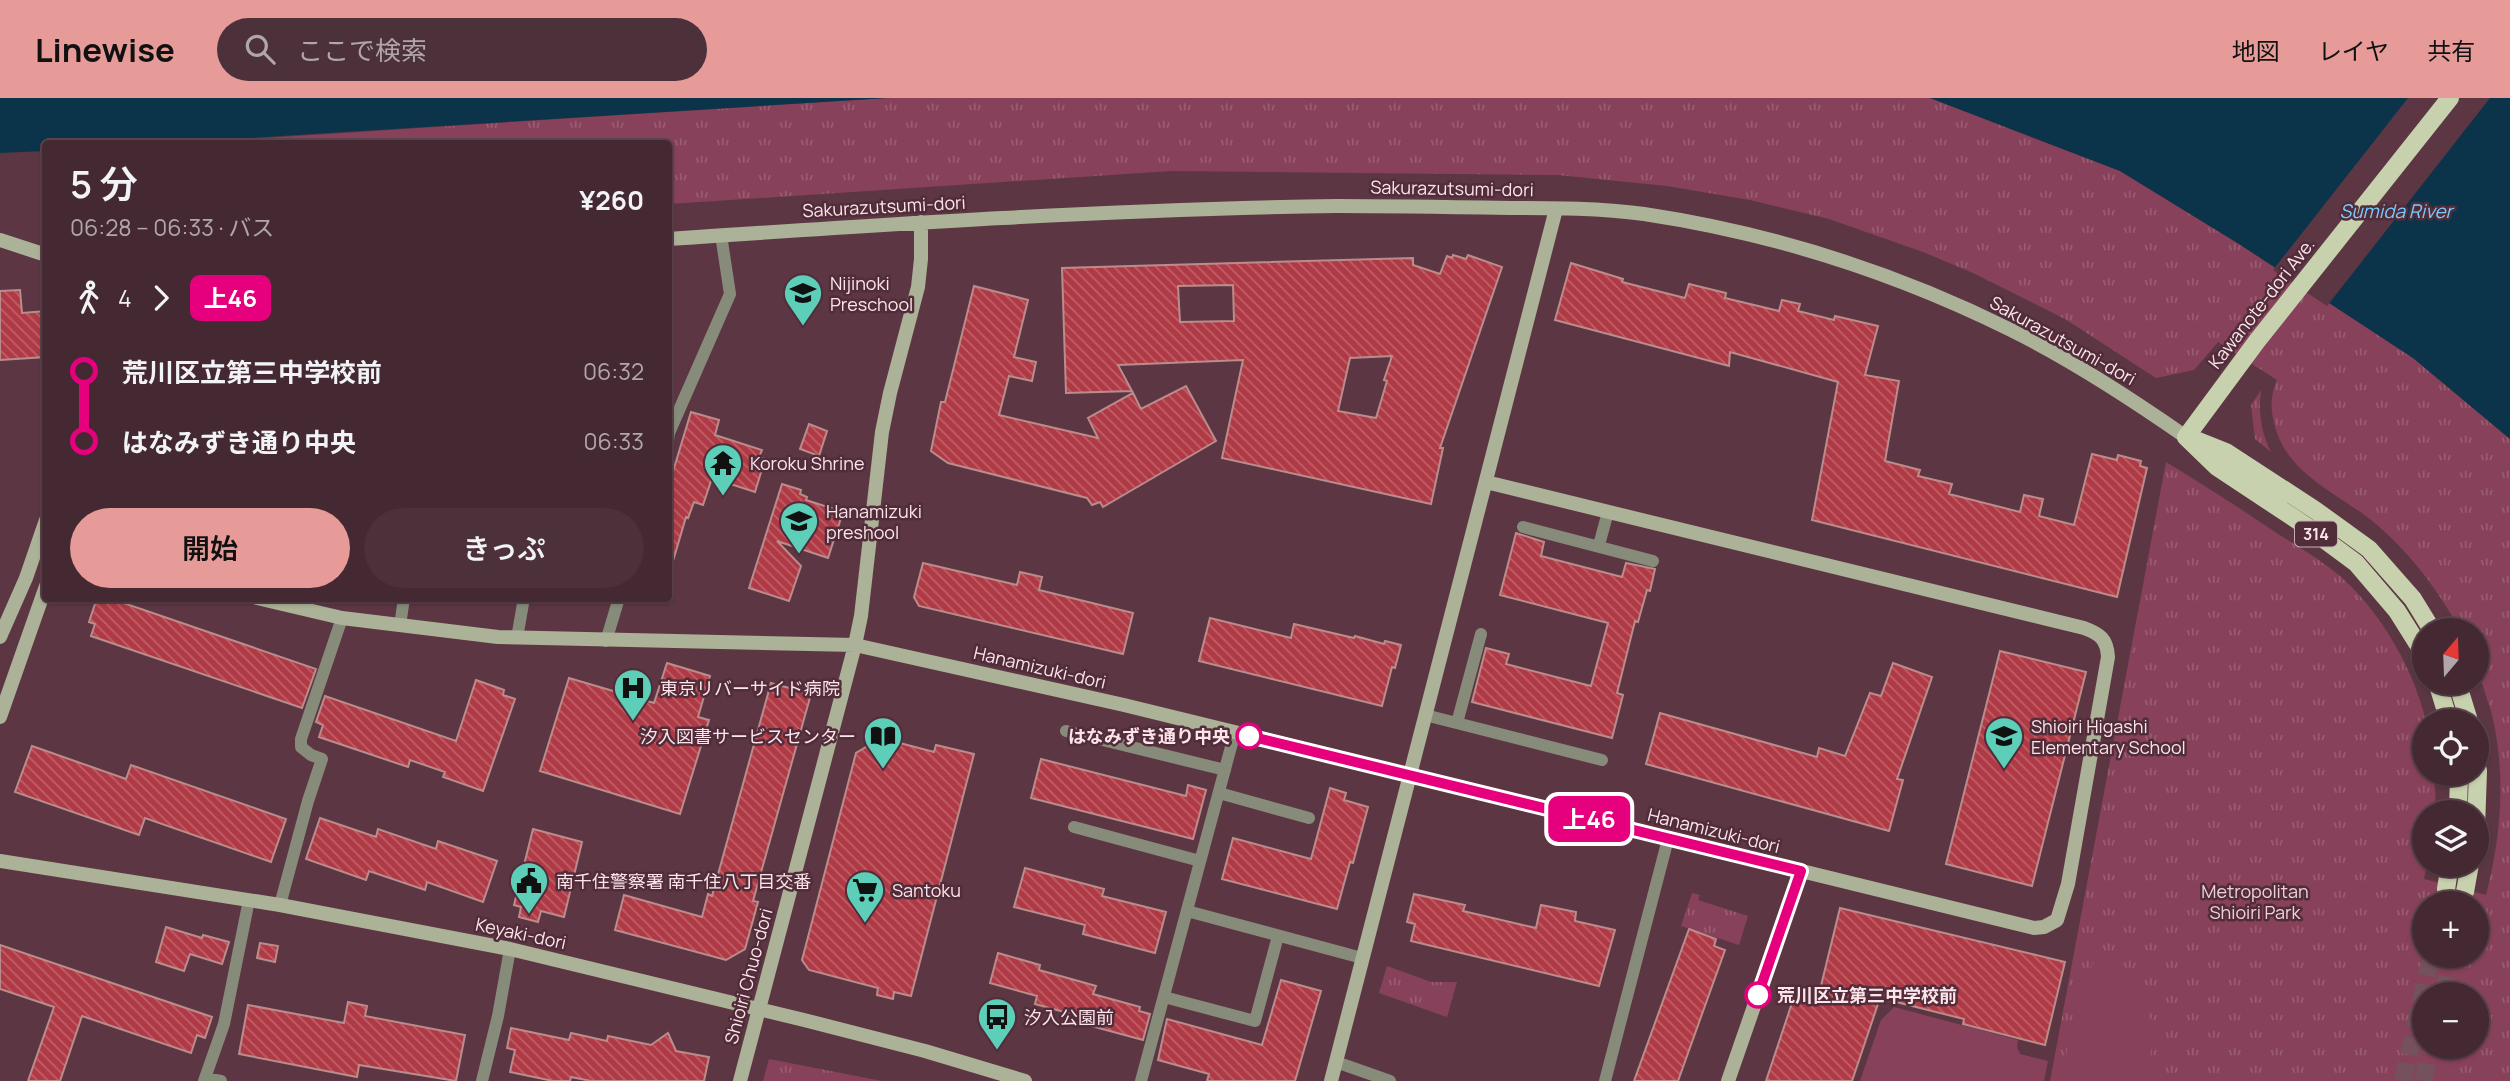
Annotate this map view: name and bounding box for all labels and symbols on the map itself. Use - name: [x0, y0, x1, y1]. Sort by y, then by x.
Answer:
- street label: Sakurazutsumi-dori: [1370, 175, 1534, 201]
- street label: Sakurazutsumi-dori: [802, 190, 966, 222]
- water label: Sumida River: [2340, 198, 2455, 224]
- street label: Kawanote-dori Ave.: [2202, 233, 2320, 373]
- place label: Nijinoki Preschool: [830, 271, 913, 316]
- school or university icon: Nijinoki Preschool: [782, 272, 824, 327]
- street label: Sakurazutsumi-dori: [1986, 290, 2140, 390]
- temple icon: Koroku Shrine: [702, 442, 744, 497]
- place label: Koroku Shrine: [750, 451, 864, 475]
- place label: Hanamizuki preshool: [826, 499, 922, 544]
- school or university icon: Hanamizuki preshool: [778, 500, 820, 555]
- road number: 314: [2295, 522, 2337, 546]
- north arrow: [2412, 618, 2488, 695]
- street label: Hanamizuki-dori: [971, 640, 1109, 694]
- hospital icon: 東京リバーサイド病院: [612, 667, 654, 722]
- place label: 東京リバーサイド病院: [660, 676, 840, 700]
- place label: Shioiri Higashi Elementary School: [2031, 714, 2186, 759]
- library icon: 汐入図書サービスセンター: [862, 715, 904, 770]
- school or university icon: Shioiri Higashi Elementary School: [1983, 715, 2025, 770]
- marker: はなみずき通り中央: [1236, 723, 1262, 749]
- place label: 汐入図書サービスセンター: [640, 724, 856, 748]
- place label: はなみずき通り中央: [1068, 724, 1230, 748]
- line badge: 上46: [1549, 796, 1629, 842]
- street label: Hanamizuki-dori: [1645, 802, 1783, 858]
- public building icon: 南千住警察署 南千住八丁目交番: [508, 860, 550, 915]
- place label: 南千住警察署 南千住八丁目交番: [556, 869, 812, 893]
- supermarket icon: Santoku: [844, 869, 886, 924]
- place label: Santoku: [892, 878, 961, 902]
- park label: Metropolitan Shioiri Park: [2201, 879, 2309, 924]
- street label: Shioiri Chuo-dori: [718, 905, 778, 1047]
- street label: Keyaki-dori: [473, 912, 569, 954]
- marker: 荒川区立第三中学校前: [1745, 982, 1771, 1008]
- place label: 荒川区立第三中学校前: [1777, 983, 1957, 1007]
- bus stop icon: 汐入公園前: [976, 996, 1018, 1051]
- place label: 汐入公園前: [1024, 1005, 1114, 1029]

